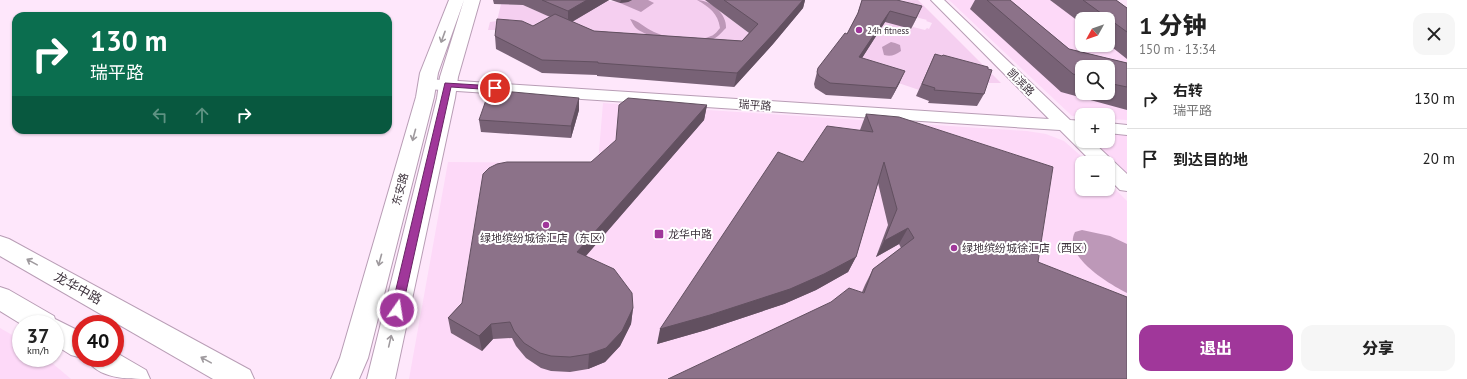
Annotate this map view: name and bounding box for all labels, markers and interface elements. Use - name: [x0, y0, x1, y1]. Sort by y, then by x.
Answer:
- text: 1 分钟: [1139, 10, 1207, 41]
- north arrow: [1075, 12, 1115, 52]
- map controls: [1075, 12, 1115, 196]
- button: close: [1413, 13, 1455, 55]
- text: 130 m: [90, 22, 167, 59]
- marker: 24h fitness: [854, 25, 864, 35]
- place label: 24h fitness: [867, 25, 909, 36]
- icon: right: [24, 28, 76, 80]
- one-way arrow: [439, 30, 447, 42]
- text: 150 m · 13:34: [1139, 41, 1216, 58]
- button: search: [1075, 60, 1115, 100]
- text: 瑞平路: [90, 61, 144, 84]
- street label: 凯滨路: [1004, 65, 1038, 99]
- pin: [478, 71, 512, 105]
- icon: arrive: [484, 77, 506, 99]
- text: 右转: [1173, 81, 1203, 100]
- icon: right: [1139, 88, 1161, 110]
- text: 130 m: [1414, 89, 1455, 108]
- street label: 瑞平路: [738, 97, 772, 113]
- text: 瑞平路: [1173, 102, 1212, 119]
- icon: left: [149, 104, 171, 126]
- icon: ahead: [191, 104, 213, 126]
- icon: right: [233, 104, 255, 126]
- button: +: [1075, 108, 1115, 148]
- one-way arrow: [410, 128, 418, 141]
- icon: arrive: [1139, 148, 1161, 170]
- text: 20 m: [1422, 149, 1455, 168]
- text: 到达目的地: [1173, 150, 1248, 169]
- button: −: [1075, 156, 1115, 196]
- street label: 东安路: [389, 171, 411, 207]
- marker: 绿地缤纷城徐汇店（东区）: [541, 220, 551, 230]
- place label: 龙华中路: [668, 227, 712, 241]
- marker: 龙华中路: [653, 228, 665, 240]
- place label: 绿地缤纷城徐汇店（东区）: [480, 231, 612, 245]
- place label: 绿地缤纷城徐汇店（西区）: [962, 241, 1094, 255]
- marker: 绿地缤纷城徐汇店（西区）: [949, 243, 959, 253]
- one-way arrow: [376, 254, 384, 267]
- one-way arrow: [26, 258, 38, 266]
- street label: 龙华中路: [51, 268, 105, 308]
- position arrow: [376, 289, 418, 331]
- speed limit sign: 40: [72, 315, 124, 367]
- text: 37: [27, 323, 49, 349]
- button: 退出: [1139, 325, 1293, 371]
- button: 分享: [1301, 325, 1455, 371]
- one-way arrow: [386, 335, 394, 348]
- text: km/h: [27, 344, 49, 357]
- one-way arrow: [200, 356, 212, 363]

